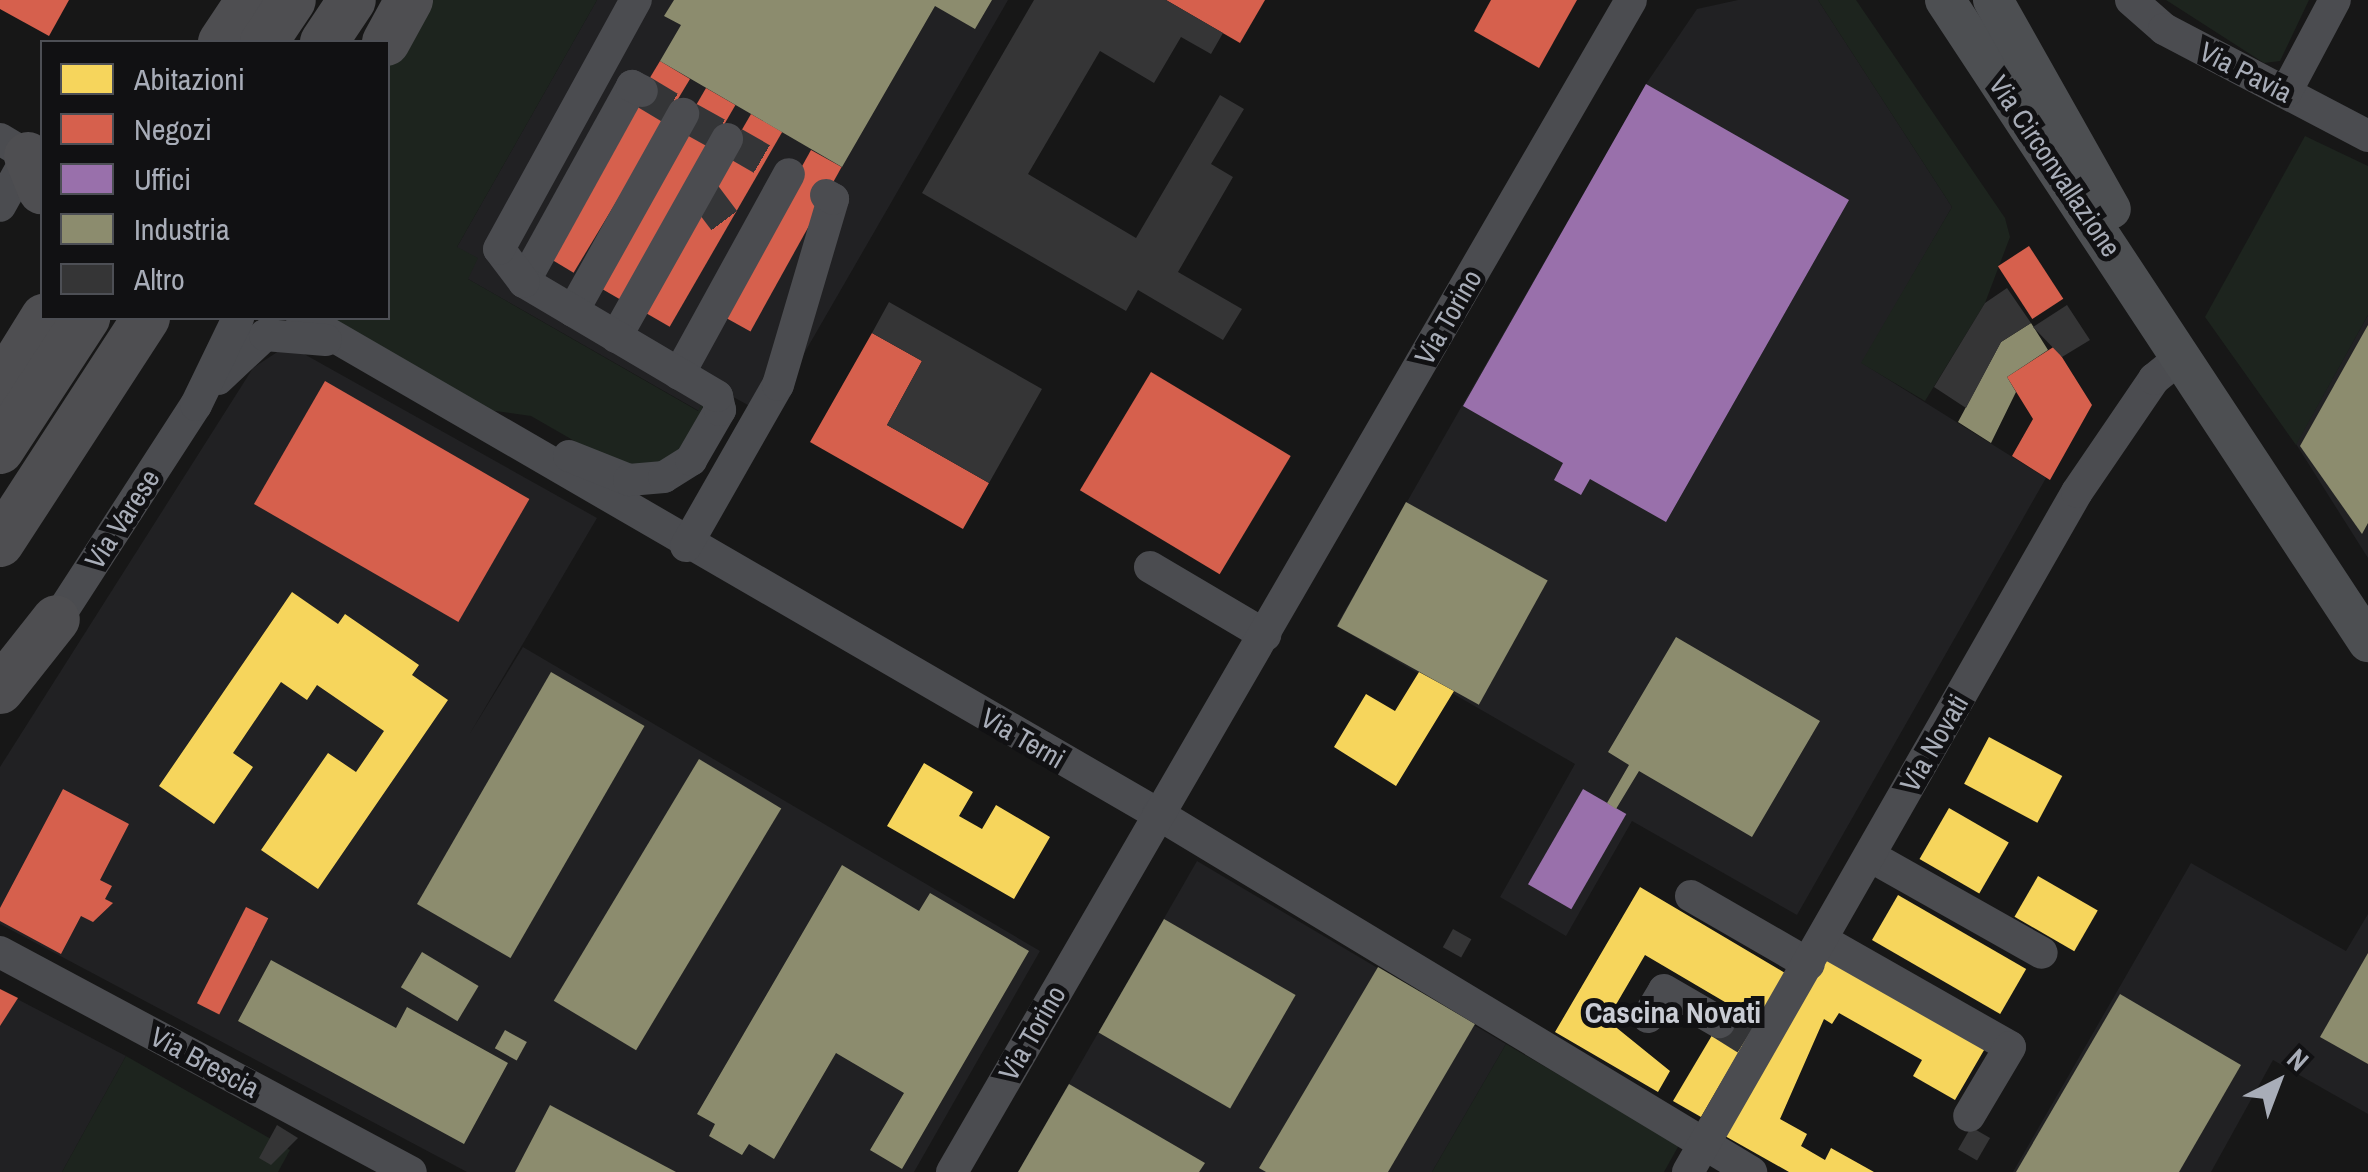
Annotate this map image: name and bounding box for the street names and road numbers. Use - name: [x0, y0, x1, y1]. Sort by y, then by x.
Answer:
- street label: Via Pavia: [2194, 35, 2298, 109]
- street label: Via Circonvallazione: [1982, 69, 2128, 263]
- street label: Via Torino: [1407, 263, 1489, 371]
- street label: Via Varese: [78, 463, 166, 575]
- street label: Via Novati: [1893, 688, 1975, 798]
- street label: Via Terni: [975, 701, 1071, 775]
- street label: Via Torino: [991, 979, 1073, 1087]
- street label: Via Brescia: [145, 1019, 265, 1105]

